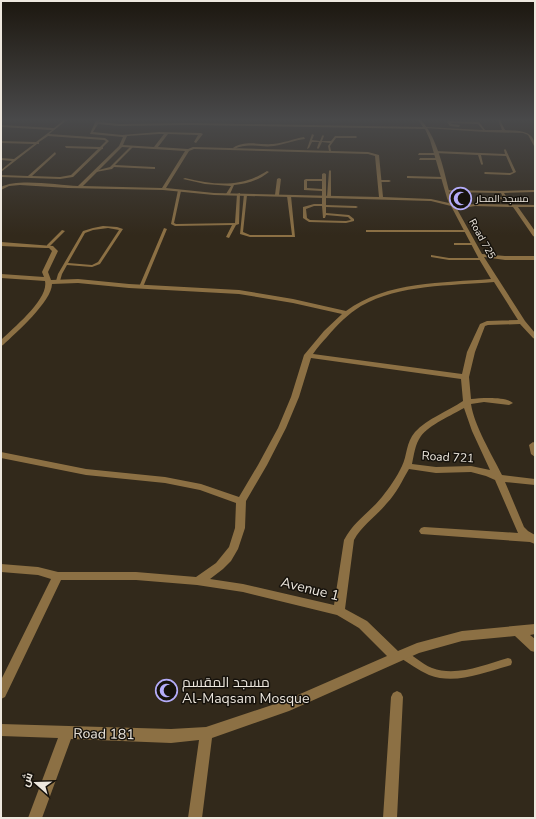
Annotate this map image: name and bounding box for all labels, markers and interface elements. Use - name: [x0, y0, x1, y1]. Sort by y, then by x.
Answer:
- mosque icon: مسجد المحار: [448, 186, 474, 212]
- place label: مسجد المحار: [475, 192, 529, 206]
- street label: Road 725: [465, 216, 499, 262]
- street label: Road 721: [421, 448, 475, 466]
- street label: Avenue 1: [279, 573, 341, 605]
- place label: مسجد المقسم Al-Maqsam Mosque: [182, 673, 309, 708]
- mosque icon: مسجد المقسم Al-Maqsam Mosque: [154, 677, 180, 703]
- street label: Road 181: [73, 724, 135, 744]
- north arrow: [16, 763, 56, 803]
- text: ش: [18, 771, 37, 789]

